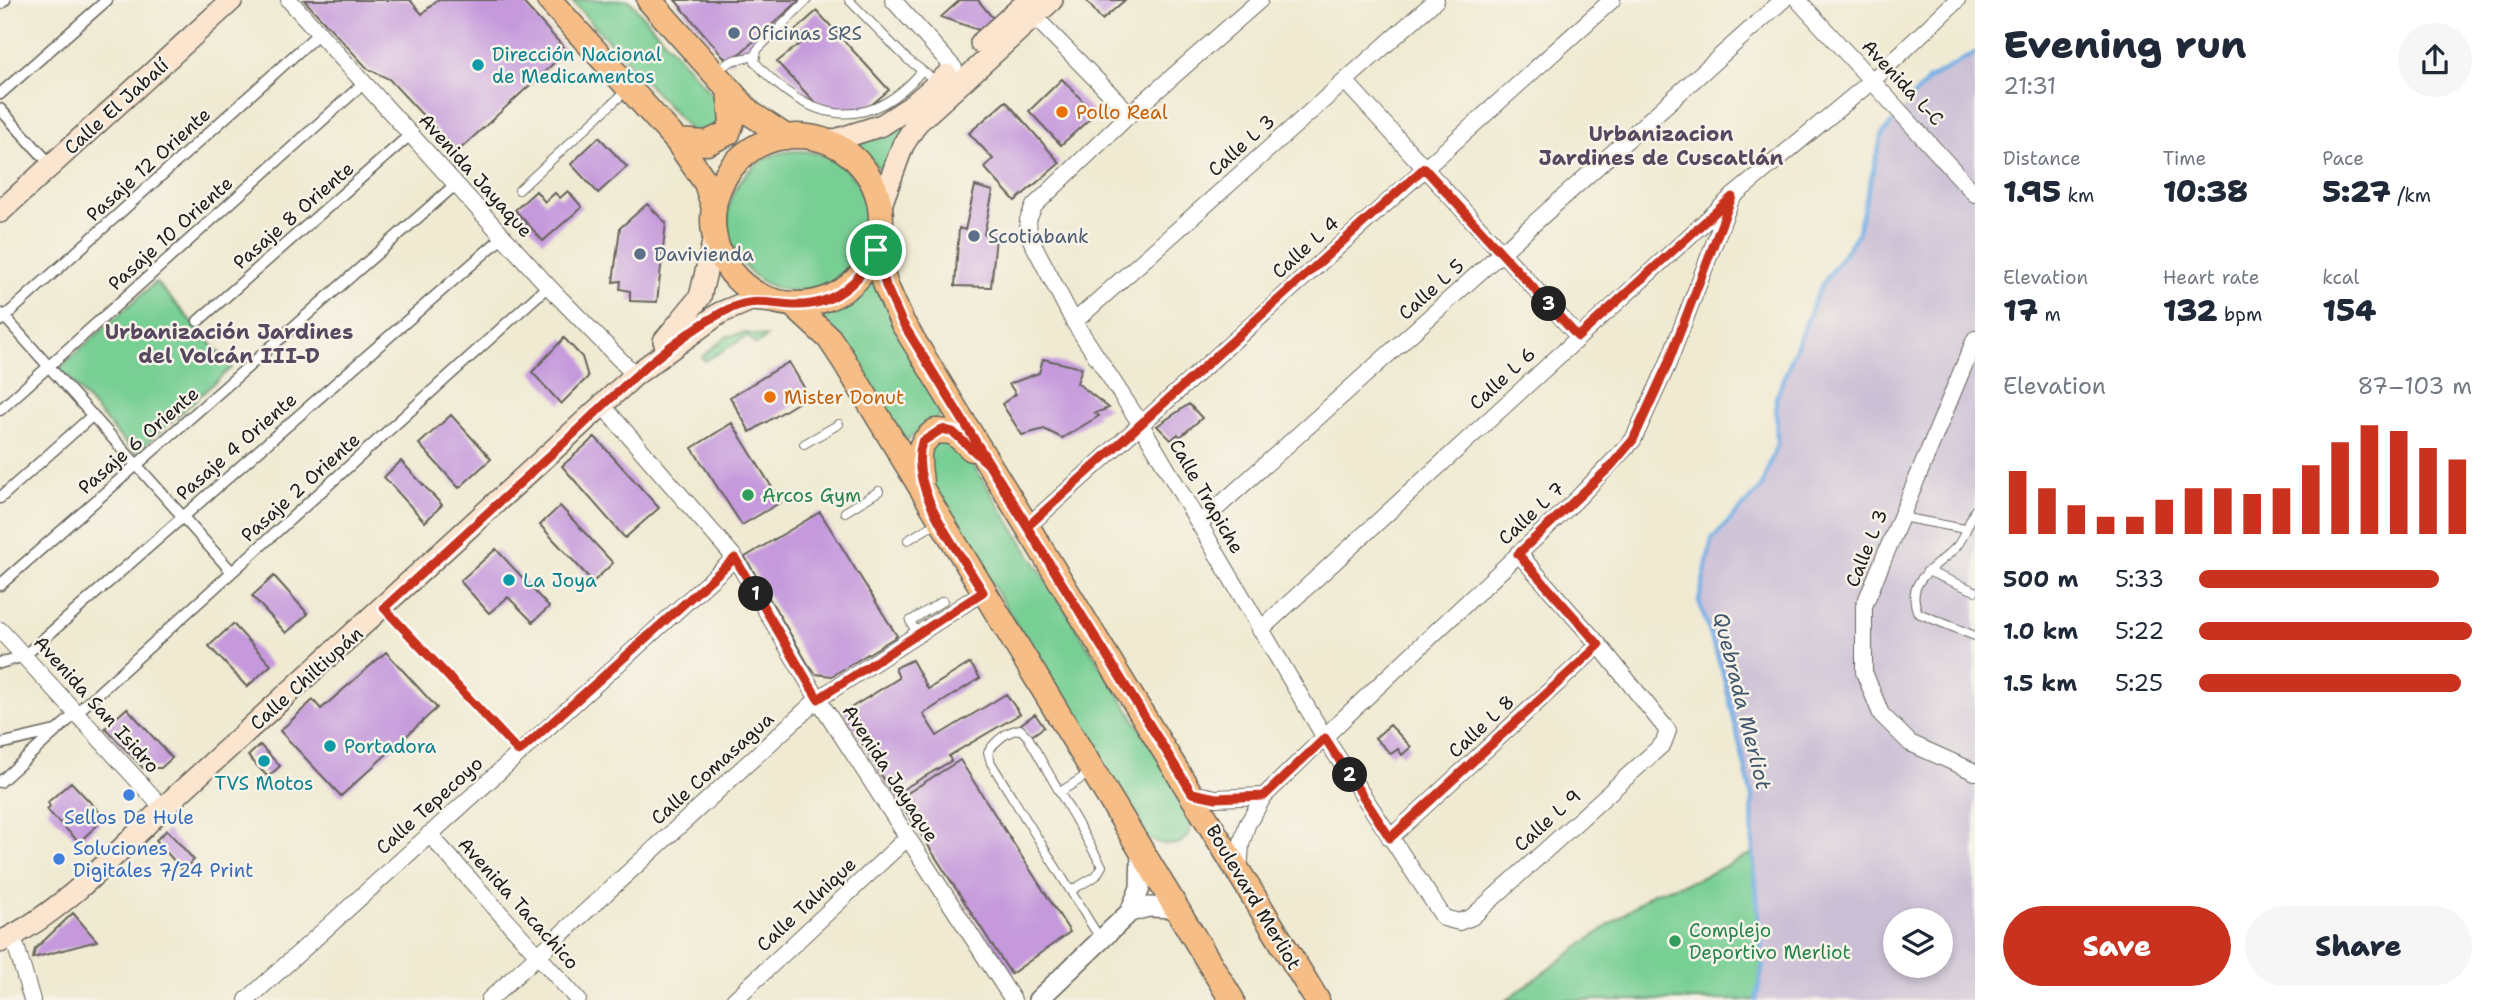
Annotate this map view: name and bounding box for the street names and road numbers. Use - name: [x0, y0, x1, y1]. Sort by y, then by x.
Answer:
- street label: Avenida L-C: [1856, 34, 1949, 131]
- street label: Calle El Jabalí: [59, 52, 174, 160]
- street label: Pasaje 12 Oriente: [81, 102, 216, 227]
- street label: Avenida Jayaque: [413, 108, 538, 243]
- street label: Calle L 3: [1203, 109, 1280, 182]
- street label: Pasaje 8 Oriente: [228, 156, 359, 275]
- street label: Pasaje 10 Oriente: [103, 171, 238, 296]
- street label: Calle L 4: [1267, 211, 1344, 284]
- street label: Calle L 5: [1393, 253, 1470, 326]
- street label: Calle L 6: [1464, 341, 1541, 415]
- street label: Pasaje 6 Oriente: [73, 381, 204, 500]
- street label: Pasaje 4 Oriente: [171, 387, 302, 506]
- street label: Pasaje 2 Oriente: [235, 427, 365, 548]
- street label: Calle Trapiche: [1164, 434, 1249, 558]
- street label: Calle L 7: [1493, 476, 1570, 550]
- street label: Calle L 3: [1840, 506, 1893, 591]
- street label: Calle Chiltiupán: [245, 621, 368, 736]
- street label: Avenida San Isidro: [28, 630, 165, 778]
- street label: Calle L 8: [1443, 689, 1520, 763]
- street label: Avenida Jayaque: [837, 700, 944, 847]
- street label: Calle Comasagua: [646, 706, 779, 830]
- street label: Calle Tepecoyo: [371, 751, 488, 860]
- street label: Calle L 9: [1509, 784, 1586, 857]
- street label: Boulevard Merliot: [1200, 820, 1307, 974]
- street label: Avenida Tacachico: [453, 832, 585, 975]
- street label: Calle Talnique: [751, 852, 862, 957]

